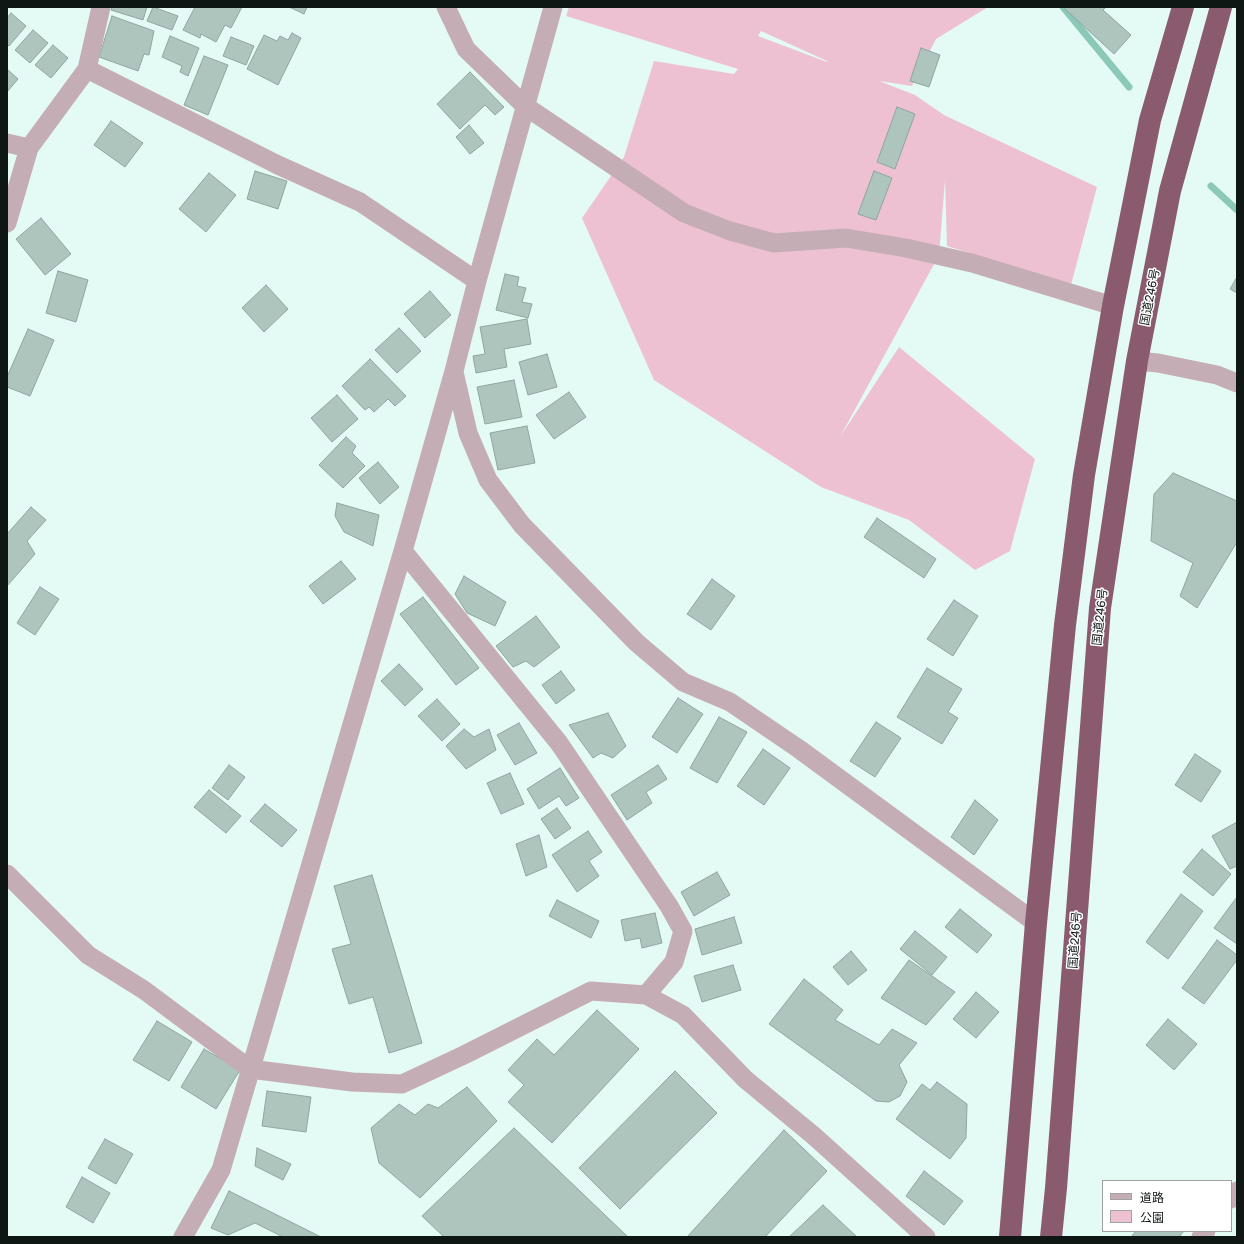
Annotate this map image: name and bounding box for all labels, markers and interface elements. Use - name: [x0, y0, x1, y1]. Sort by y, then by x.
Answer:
- street label: 国道246号: [1137, 267, 1163, 327]
- street label: 国道246号: [1090, 588, 1110, 646]
- street label: 国道246号: [1066, 911, 1084, 969]
- legend: [1102, 1180, 1232, 1232]
- text: 道路: [1140, 1190, 1164, 1205]
- text: 公園: [1140, 1210, 1164, 1225]

